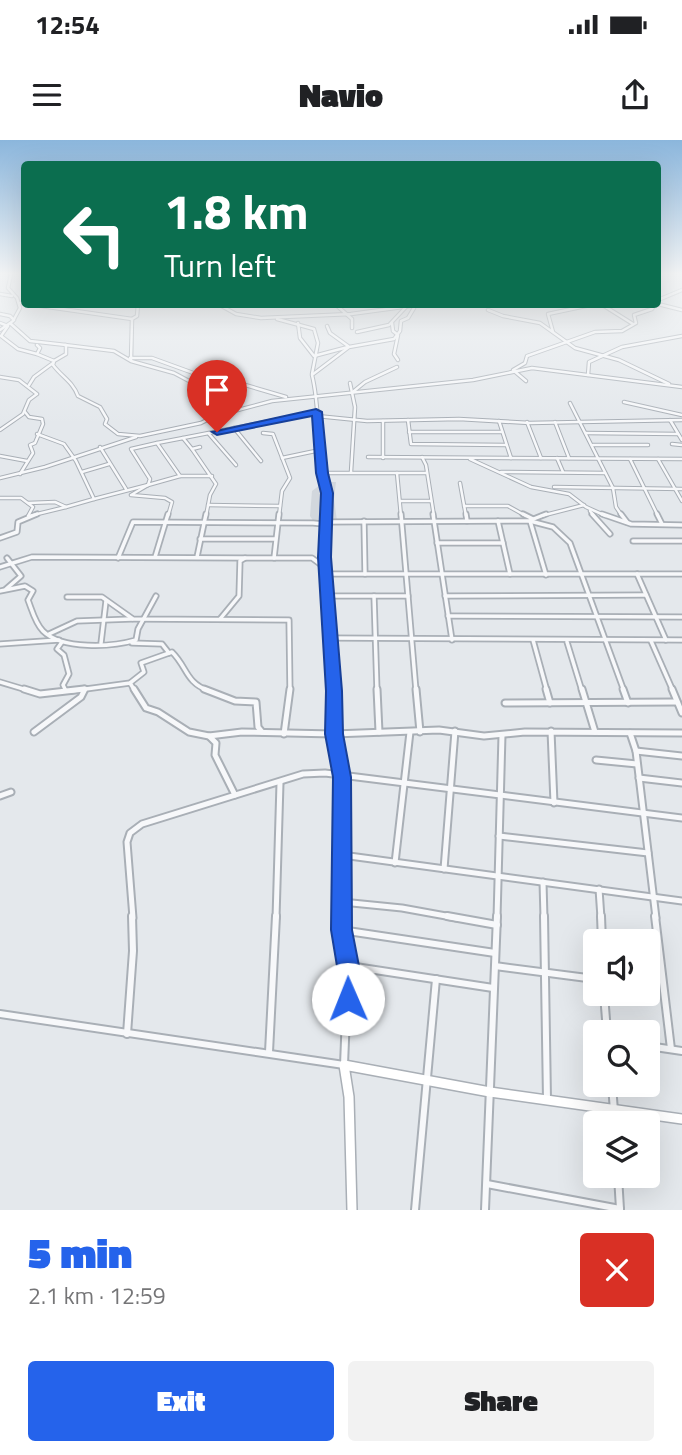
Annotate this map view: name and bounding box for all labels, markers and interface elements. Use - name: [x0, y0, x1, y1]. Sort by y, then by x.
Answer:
- text: 12:54: [35, 5, 100, 44]
- text: Navio: [299, 71, 383, 119]
- icon: menu: [28, 76, 66, 114]
- icon: share: [616, 76, 654, 114]
- text: 1.8 km: [164, 173, 309, 248]
- icon: left: [49, 189, 140, 280]
- text: Turn left: [164, 241, 276, 289]
- pin: [187, 360, 247, 432]
- icon: arrive: [198, 371, 236, 409]
- map controls: [583, 929, 660, 1188]
- button: sound: [583, 929, 660, 1006]
- position arrow: [311, 962, 385, 1036]
- button: search: [583, 1020, 660, 1097]
- button: layers: [583, 1111, 660, 1188]
- text: 5 min: [28, 1220, 132, 1284]
- button: close: [580, 1233, 654, 1307]
- text: 2.1 km · 12:59: [28, 1278, 166, 1313]
- button: Exit: [28, 1361, 334, 1441]
- button: Share: [348, 1361, 654, 1441]

